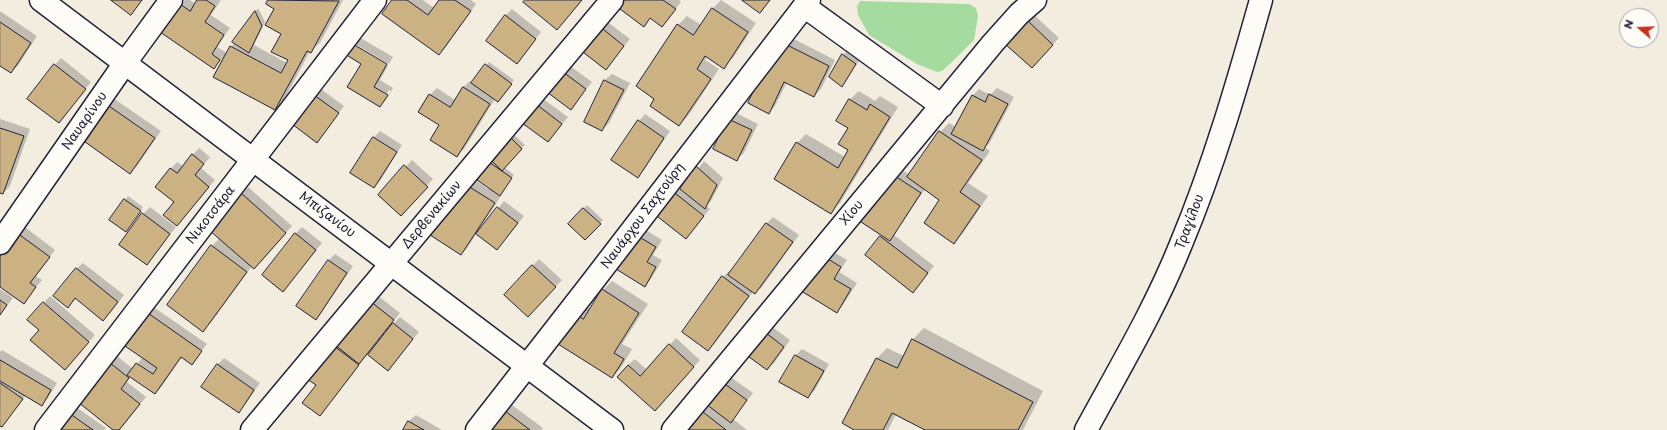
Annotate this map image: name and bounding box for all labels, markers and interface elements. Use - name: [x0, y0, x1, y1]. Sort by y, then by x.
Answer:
- north arrow: [1619, 8, 1659, 48]
- text: N: [1619, 17, 1638, 31]
- street label: Ναυαρίνου: [59, 89, 111, 153]
- street label: Ναυάρχου Σαχτούρη: [598, 160, 688, 272]
- street label: Δερβενακίων: [399, 178, 465, 252]
- street label: Νικοτσάρα: [183, 183, 239, 247]
- street label: Μπιζανίου: [296, 189, 358, 241]
- street label: Τραγίλου: [1172, 192, 1208, 252]
- street label: Χίου: [837, 197, 867, 229]

